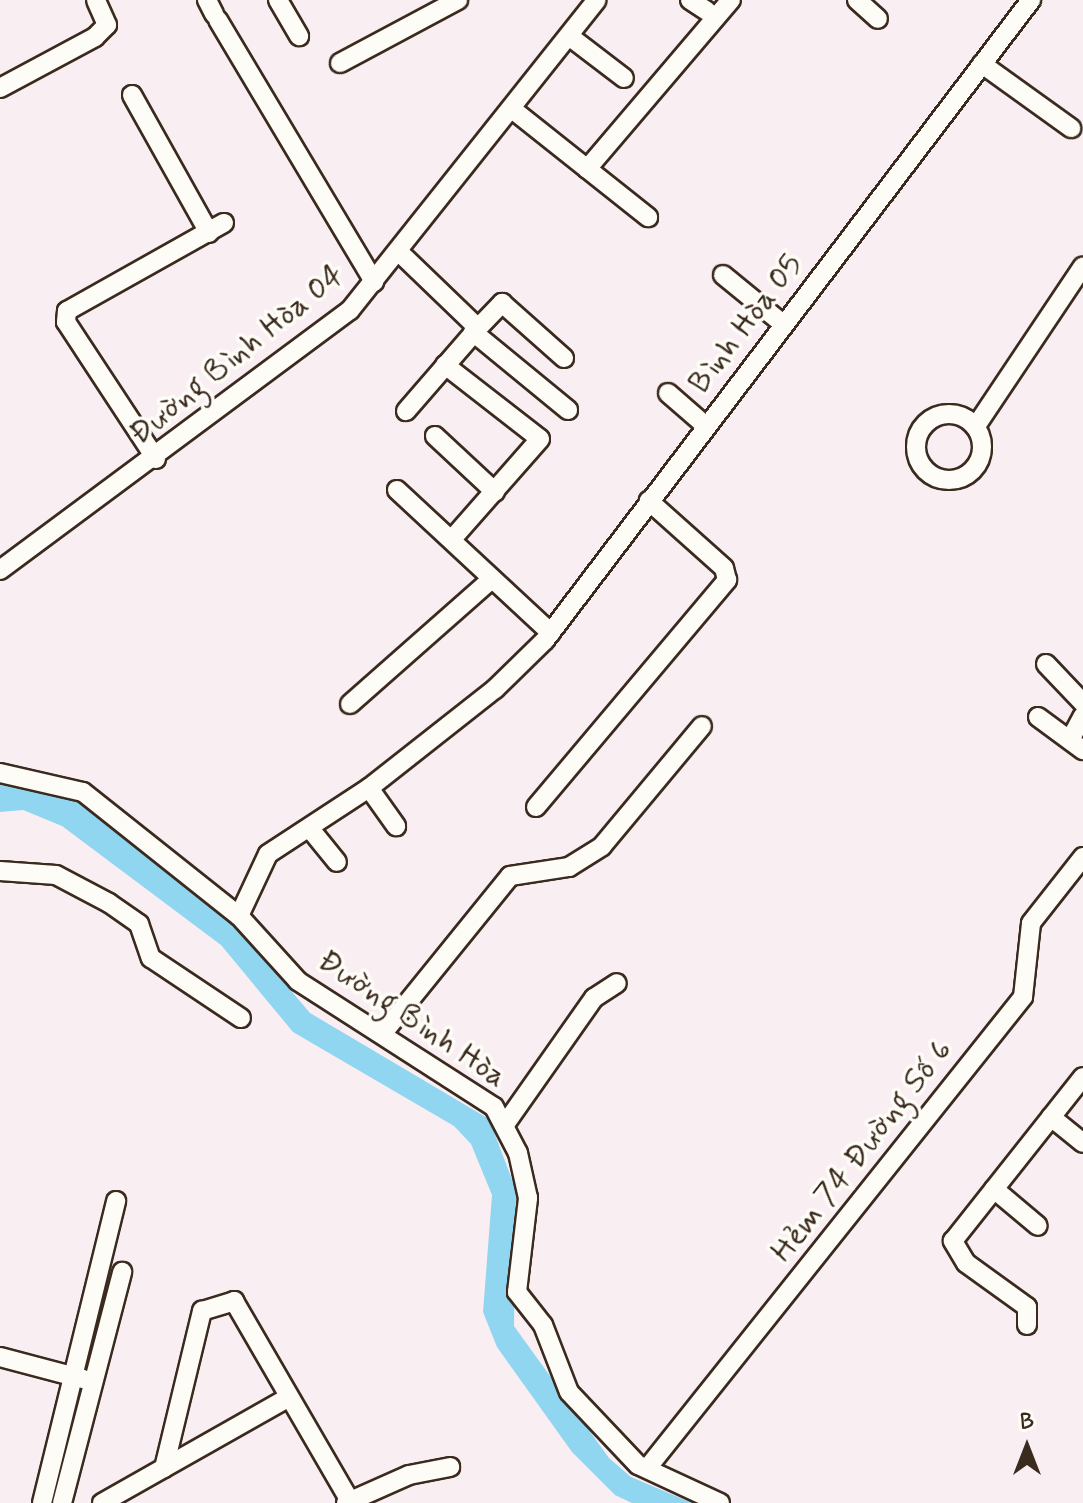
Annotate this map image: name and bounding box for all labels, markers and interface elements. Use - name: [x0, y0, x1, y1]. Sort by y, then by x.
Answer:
- street label: Bình Hòa 05: [681, 246, 811, 402]
- street label: Đường Bình Hòa 04: [122, 257, 352, 453]
- street label: Đường Bình Hòa: [311, 942, 513, 1096]
- street label: Hẻm 74 Đường Số 6: [763, 1032, 961, 1270]
- north arrow: [987, 1407, 1067, 1487]
- text: B: [1020, 1409, 1034, 1437]

